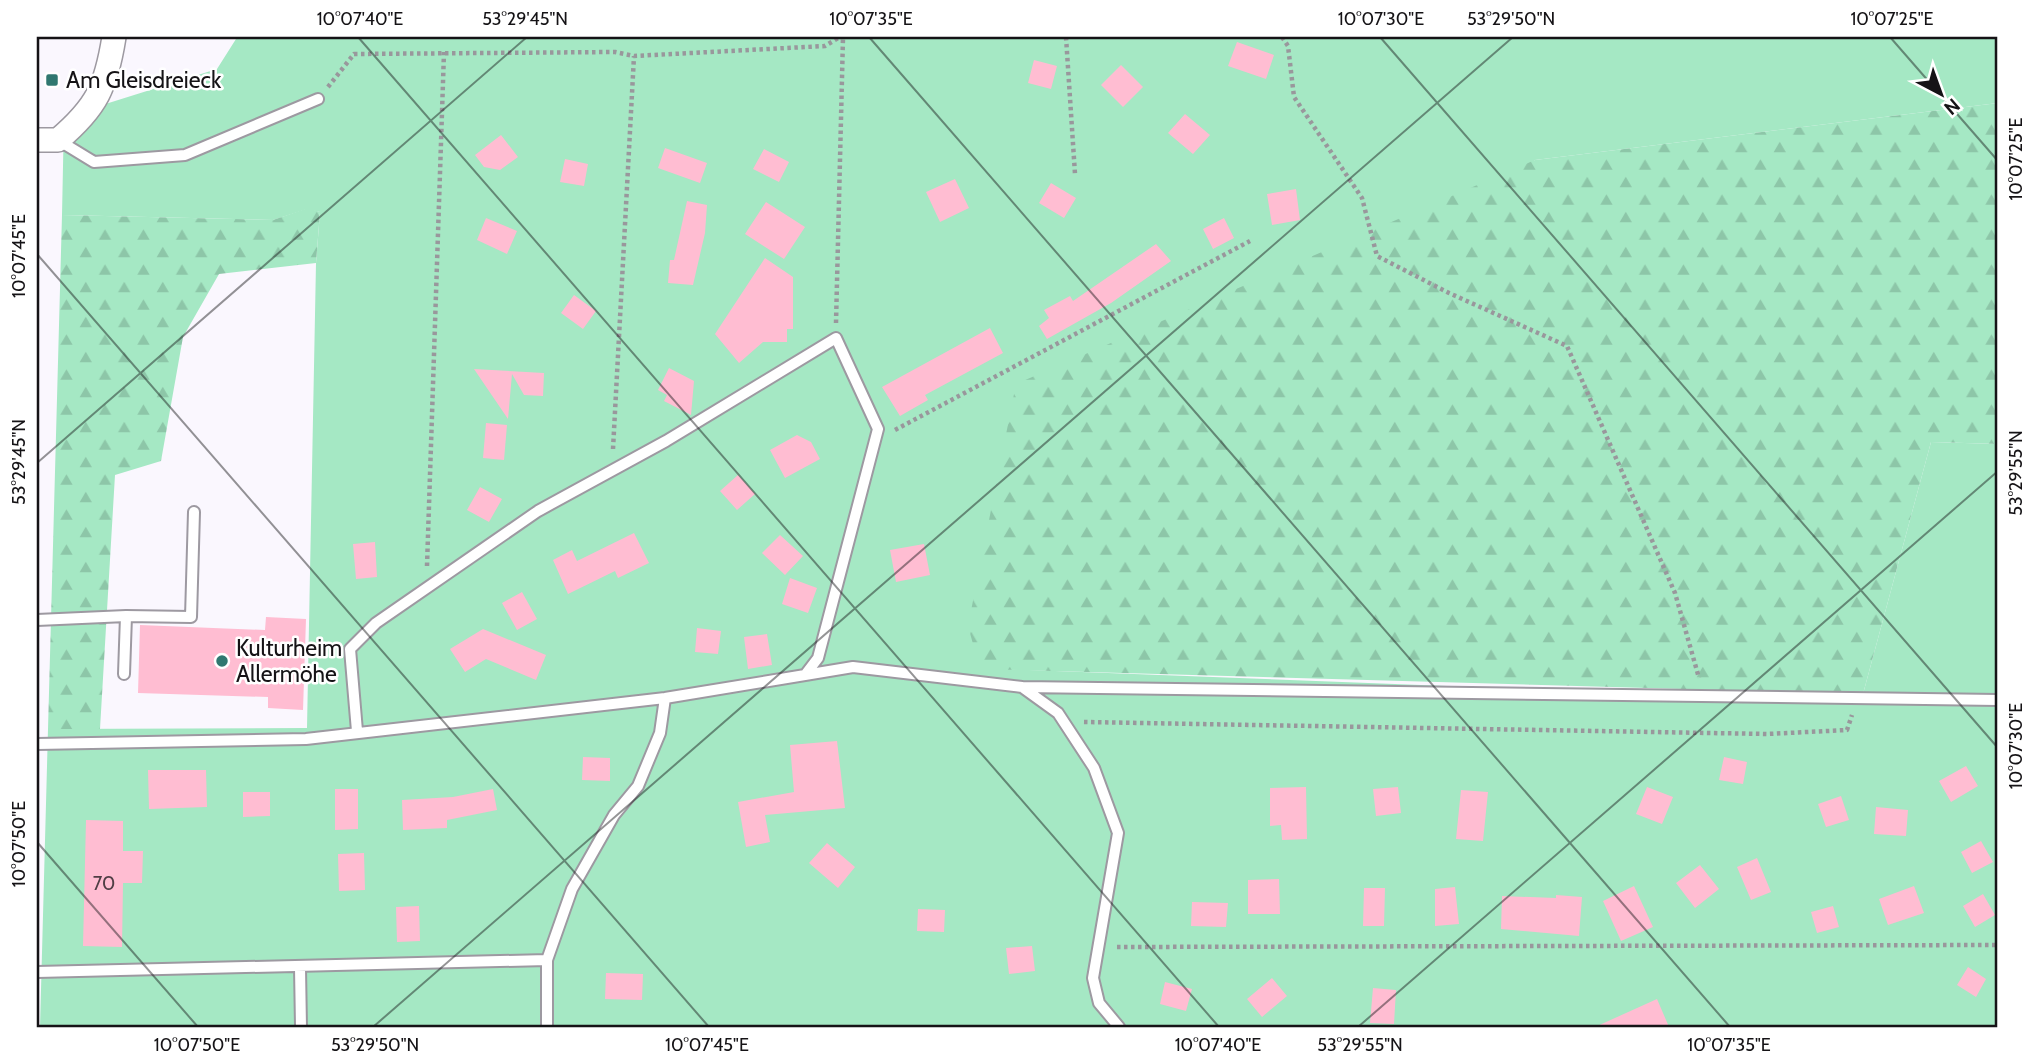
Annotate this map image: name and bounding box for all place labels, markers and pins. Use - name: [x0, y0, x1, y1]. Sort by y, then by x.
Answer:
- place label: Am Gleisdreieck: [66, 66, 222, 94]
- marker: Am Gleisdreieck: [44, 72, 60, 88]
- place label: Kulturheim Allermöhe: [236, 634, 342, 688]
- marker: Kulturheim Allermöhe: [214, 653, 230, 669]

